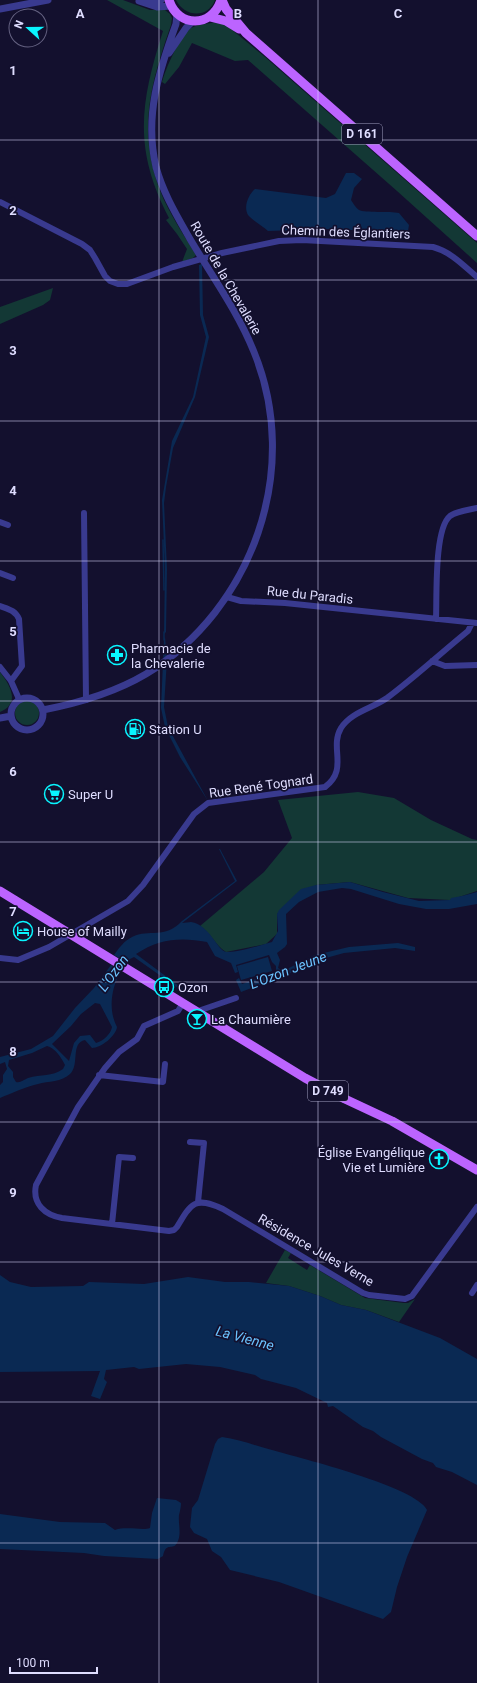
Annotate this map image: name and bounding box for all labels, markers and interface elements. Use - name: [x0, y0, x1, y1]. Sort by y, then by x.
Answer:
- text: A: [76, 6, 85, 21]
- text: B: [234, 6, 242, 21]
- text: C: [394, 6, 403, 21]
- north arrow: [8, 8, 48, 48]
- text: N: [12, 18, 27, 31]
- text: 1: [9, 63, 17, 78]
- road number: D 161: [342, 124, 382, 144]
- text: 2: [9, 203, 17, 218]
- street label: Route de la Chevalerie: [187, 219, 265, 337]
- street label: Chemin des Églantiers: [281, 222, 411, 242]
- text: 3: [9, 343, 17, 358]
- text: 4: [9, 483, 17, 498]
- street label: Rue du Paradis: [266, 583, 354, 607]
- text: 5: [9, 624, 17, 639]
- place label: Pharmacie de la Chevalerie: [131, 641, 211, 671]
- pharmacy icon: Pharmacie de la Chevalerie: [106, 644, 128, 666]
- fuel station icon: Station U: [124, 718, 146, 740]
- place label: Station U: [149, 722, 202, 737]
- text: 6: [9, 764, 17, 779]
- street label: Rue René Tognard: [208, 771, 314, 801]
- supermarket icon: Super U: [43, 783, 65, 805]
- place label: Super U: [68, 787, 113, 802]
- text: 7: [9, 904, 17, 919]
- hotel icon: House of Mailly: [12, 920, 34, 942]
- place label: House of Mailly: [37, 924, 127, 939]
- water label: L'Ozon Jeune: [247, 948, 329, 992]
- water label: L'Ozon: [95, 952, 131, 994]
- bus stop icon: Ozon: [153, 976, 175, 998]
- place label: Ozon: [178, 980, 208, 995]
- bar icon: La Chaumière: [186, 1008, 208, 1030]
- place label: La Chaumière: [211, 1012, 291, 1027]
- text: 8: [9, 1044, 17, 1059]
- road number: D 749: [308, 1081, 348, 1101]
- place label: Église Evangélique Vie et Lumière: [318, 1145, 425, 1175]
- church icon: Église Evangélique Vie et Lumière: [428, 1148, 450, 1170]
- text: 9: [9, 1185, 17, 1200]
- street label: Résidence Jules Verne: [256, 1211, 376, 1289]
- water label: La Vienne: [214, 1323, 276, 1353]
- scale bar: [10, 1649, 97, 1675]
- text: 100 m: [16, 1656, 50, 1670]

